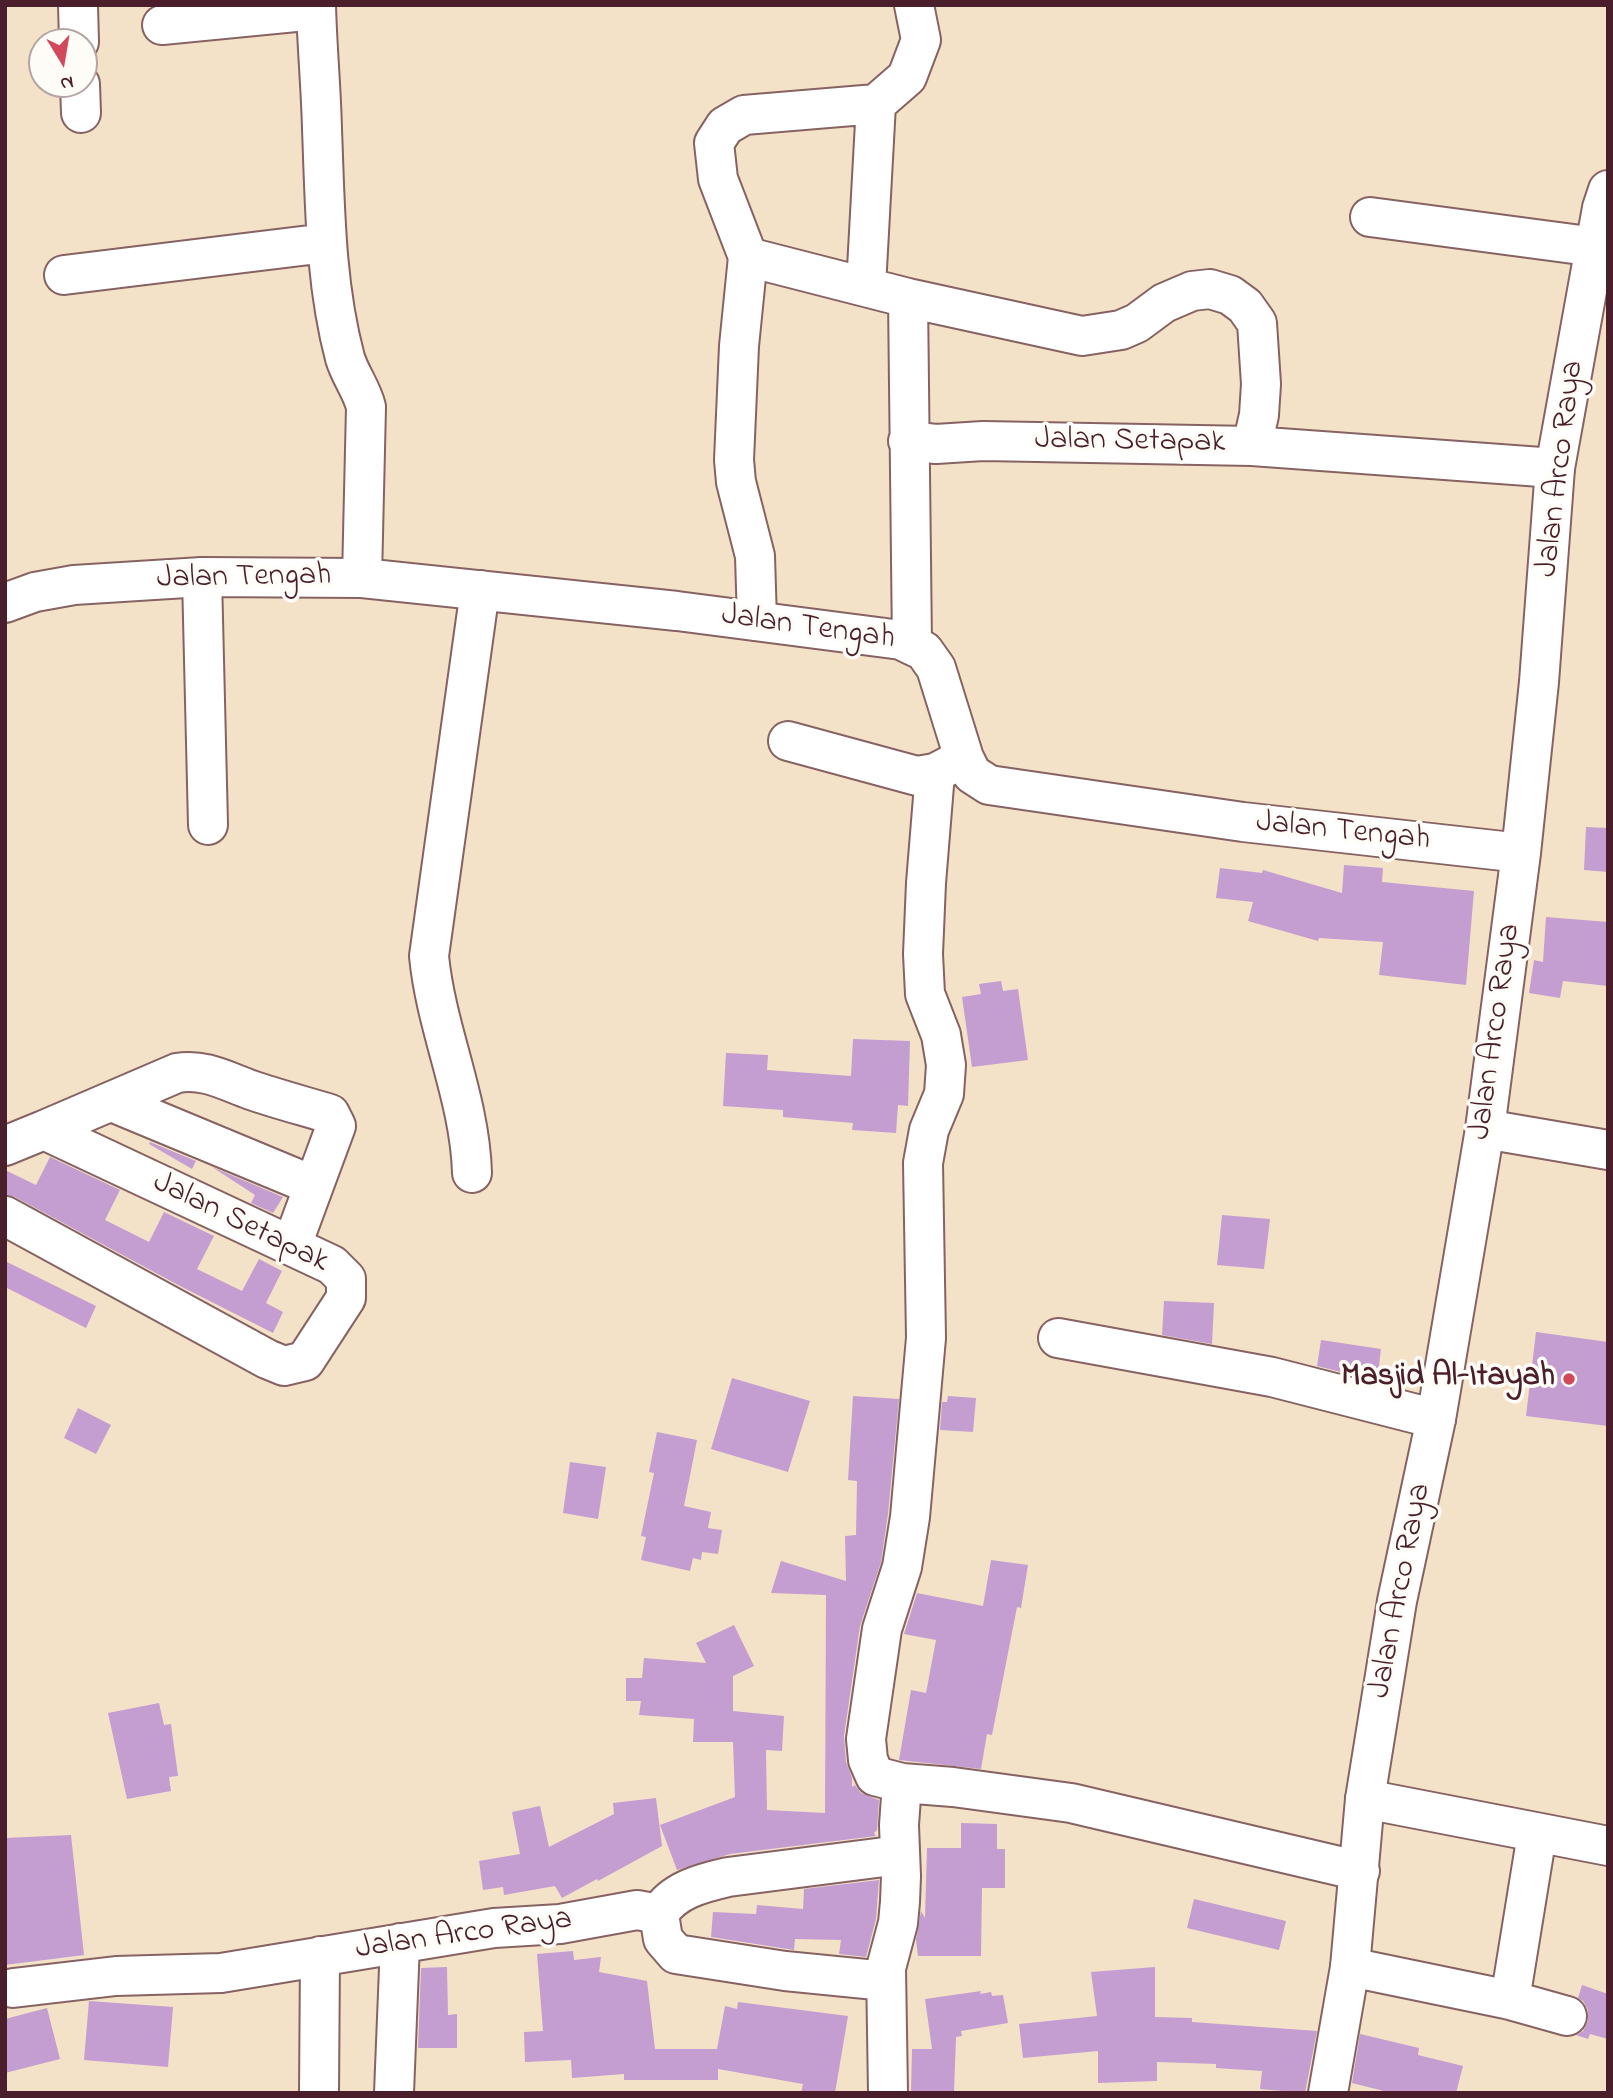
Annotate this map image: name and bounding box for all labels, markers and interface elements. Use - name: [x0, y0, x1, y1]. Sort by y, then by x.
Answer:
- north arrow: [28, 28, 98, 98]
- text: N: [58, 68, 76, 97]
- street label: Jalan Arco Raya: [1530, 359, 1594, 579]
- street label: Jalan Setapak: [1034, 422, 1226, 464]
- street label: Jalan Tengah: [156, 558, 332, 600]
- street label: Jalan Tengah: [719, 598, 897, 660]
- street label: Jalan Tengah: [1254, 805, 1432, 861]
- street label: Jalan Arco Raya: [1463, 921, 1531, 1143]
- street label: Jalan Setapak: [146, 1165, 334, 1283]
- place label: Masjid Al-Itayah: [1341, 1360, 1555, 1398]
- marker: Masjid Al-Itayah: [1561, 1371, 1577, 1387]
- street label: Jalan Arco Raya: [1362, 1480, 1442, 1702]
- street label: Jalan Arco Raya: [353, 1902, 575, 1970]

